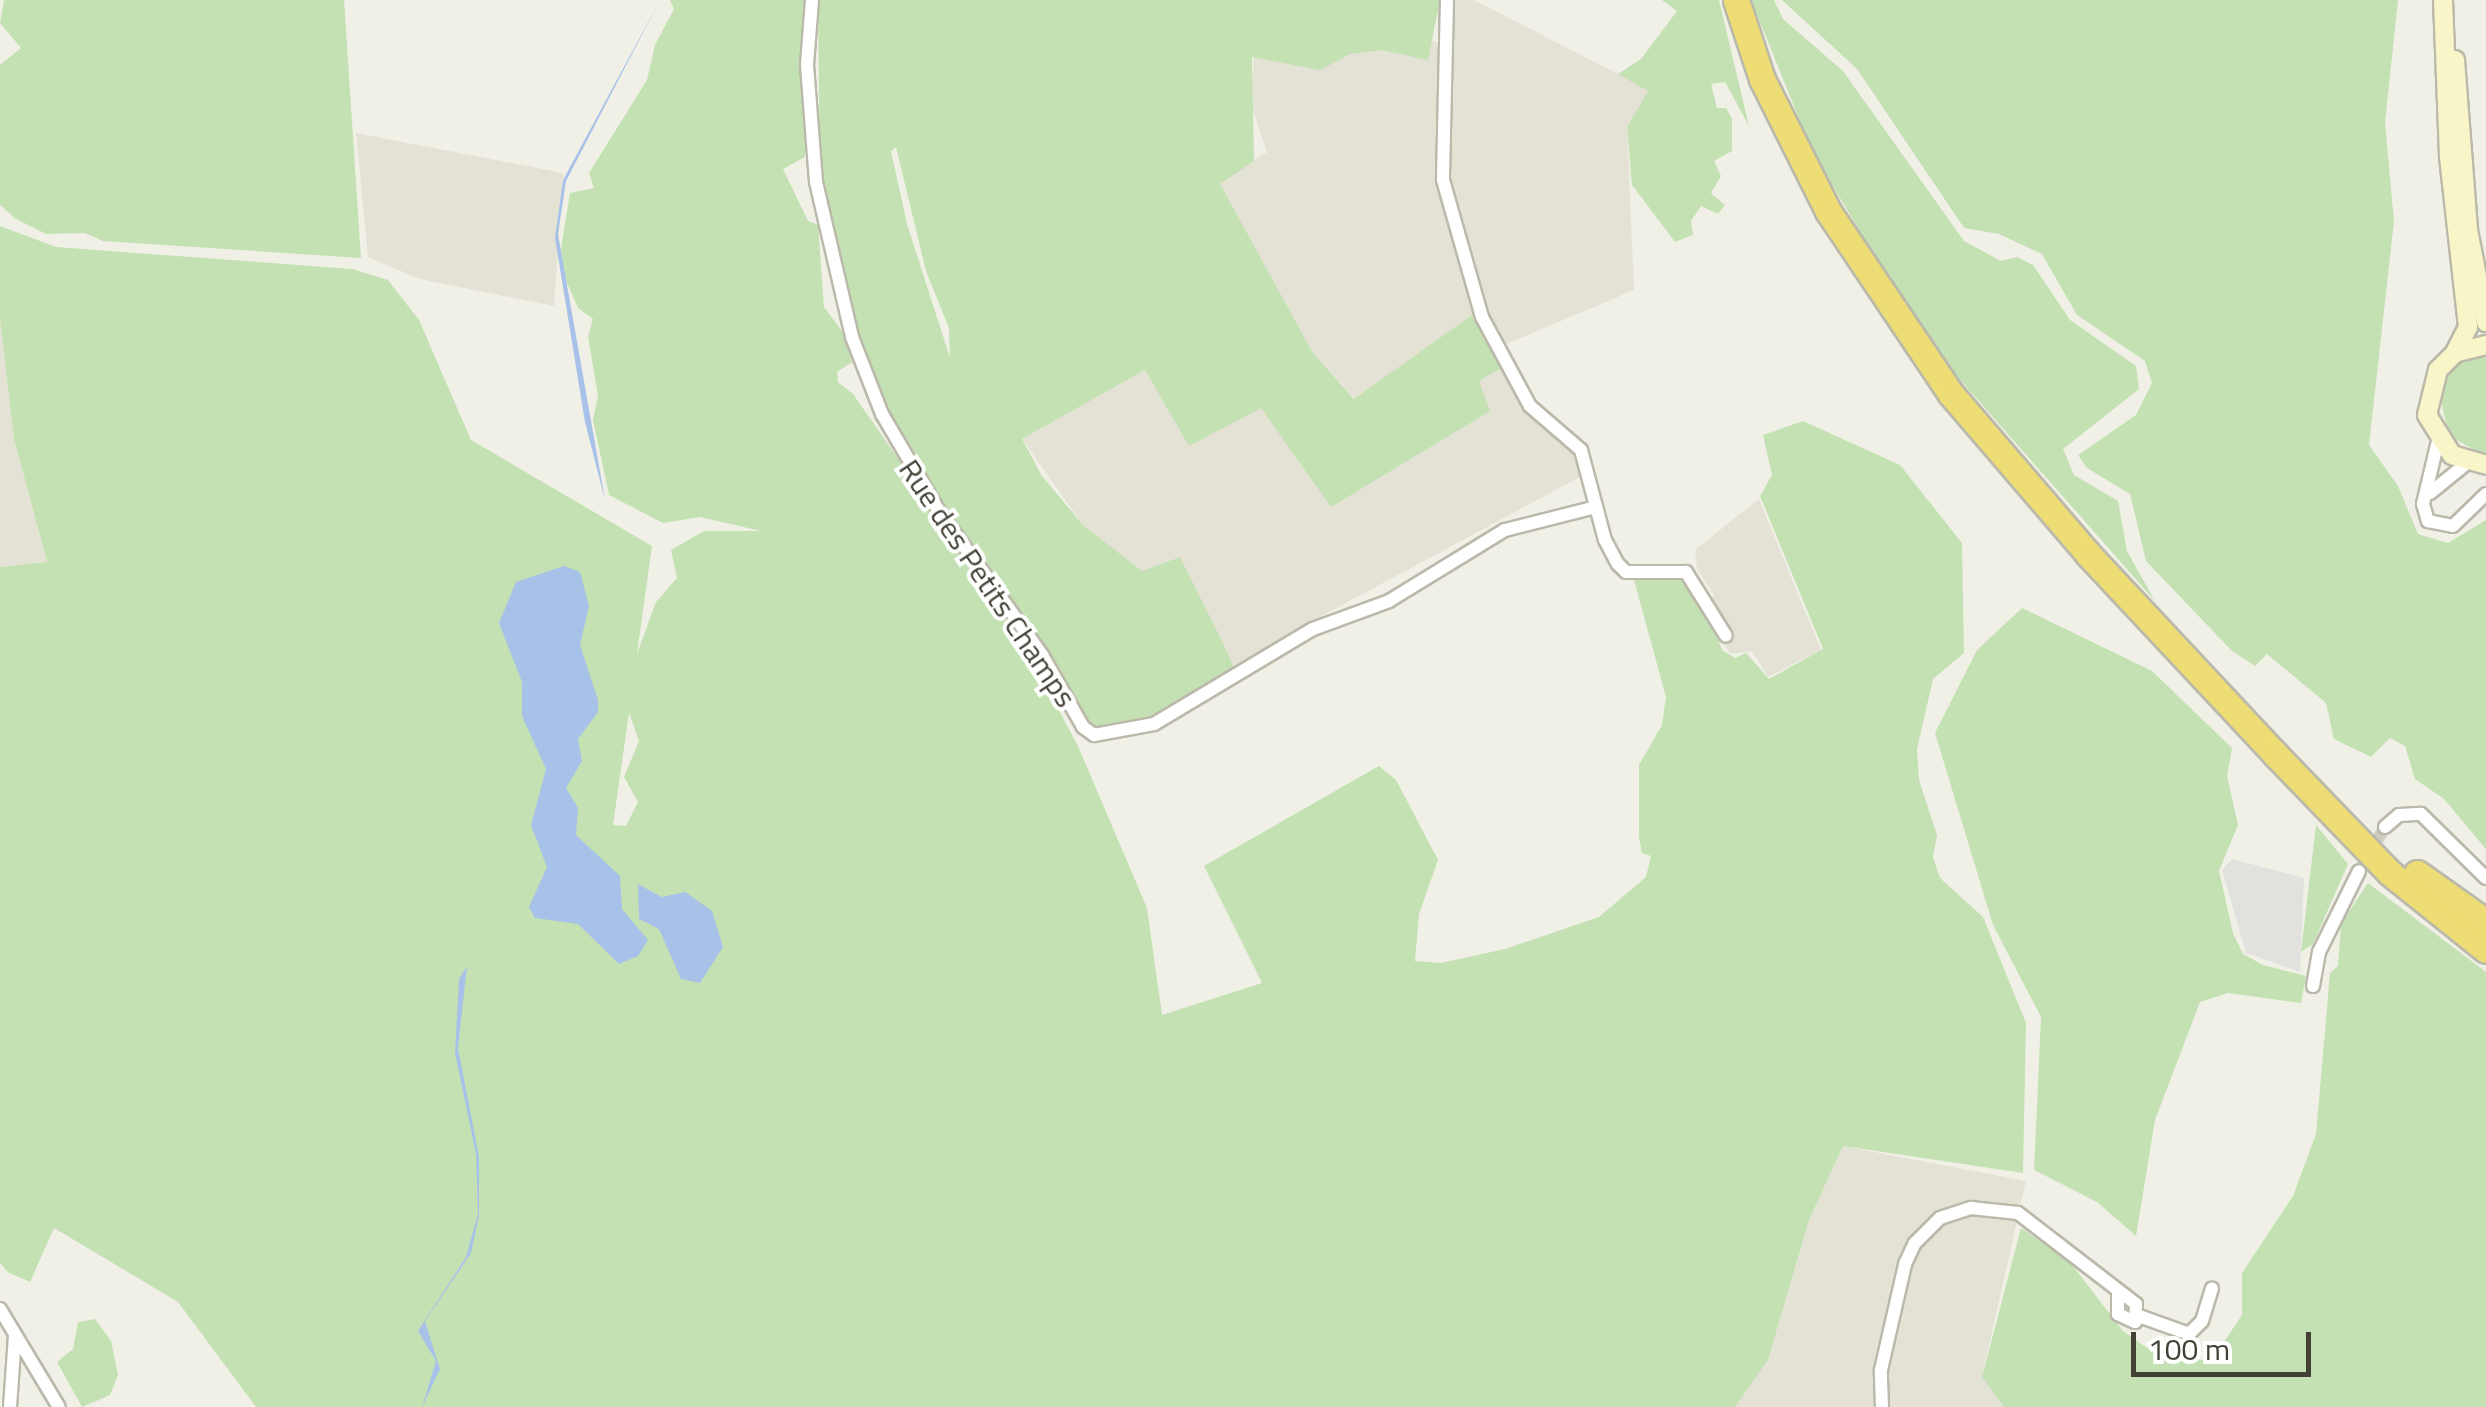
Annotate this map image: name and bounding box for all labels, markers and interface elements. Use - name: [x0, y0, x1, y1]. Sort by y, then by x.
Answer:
- street label: Rue des Petits Champs: [892, 452, 1084, 714]
- scale bar: [2136, 1312, 2316, 1374]
- text: 100 m: [2148, 1326, 2230, 1372]

